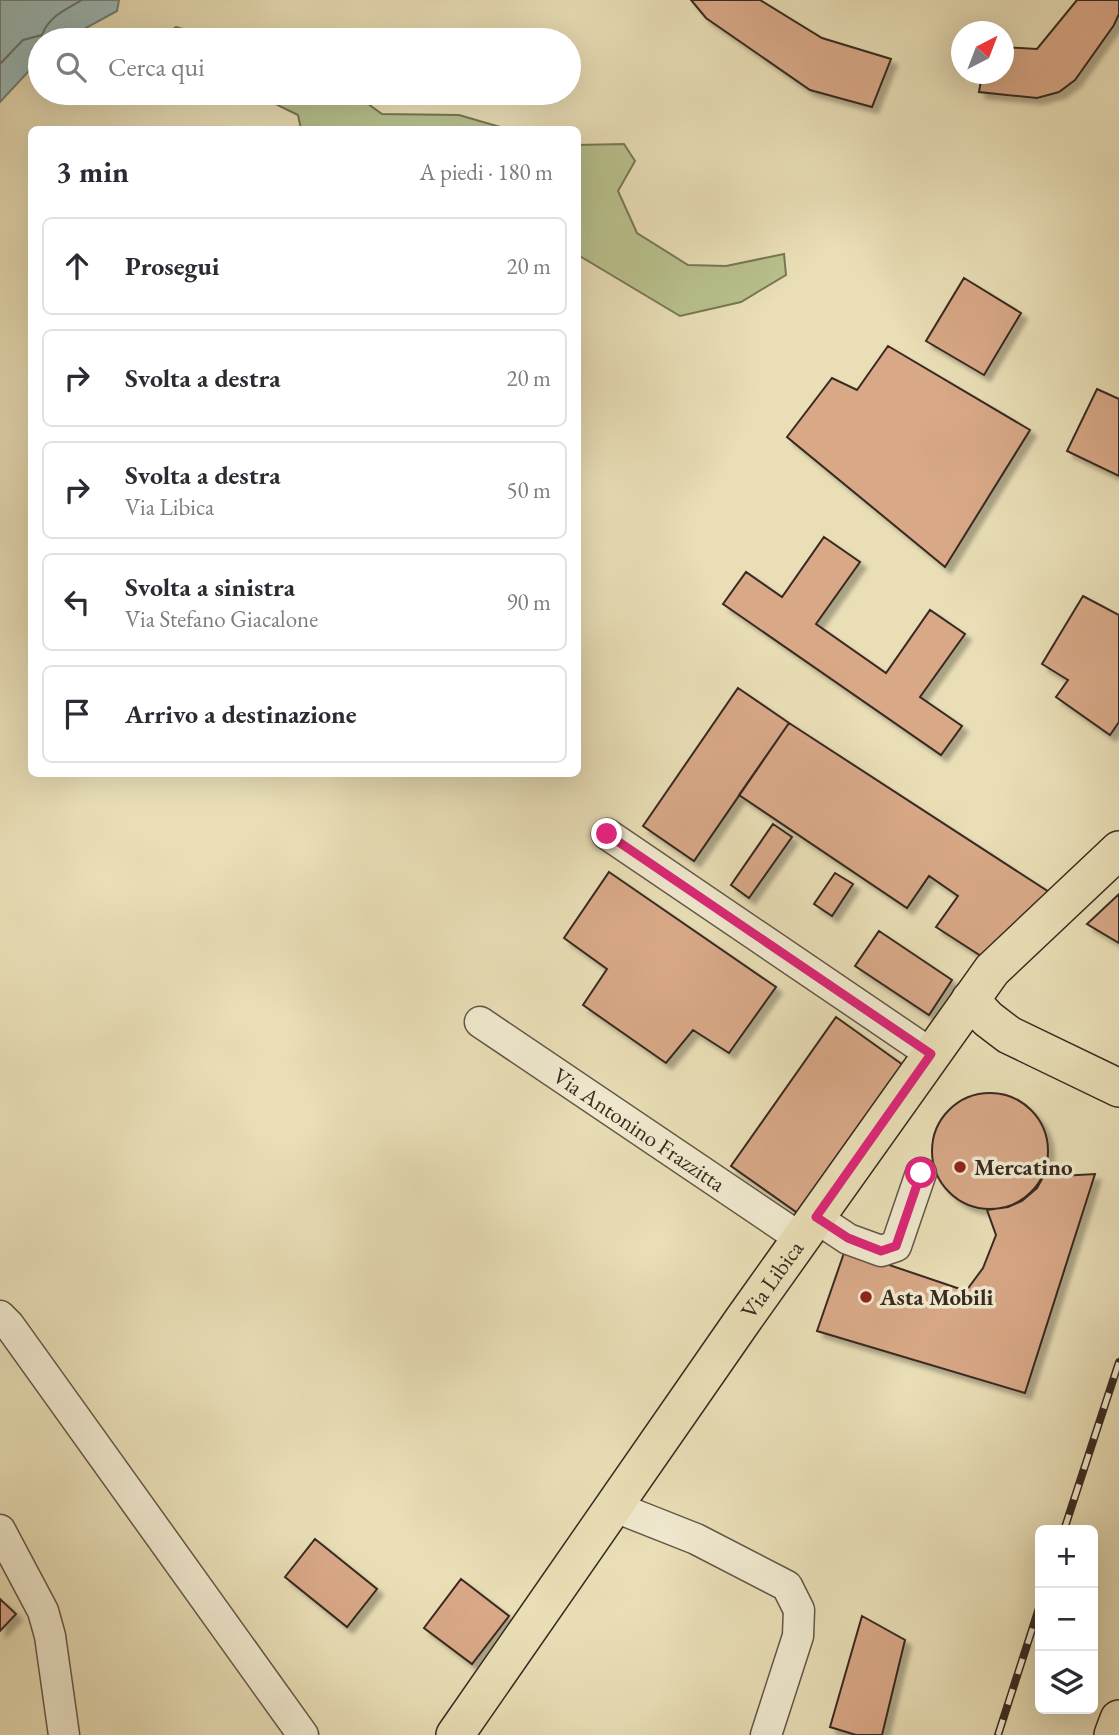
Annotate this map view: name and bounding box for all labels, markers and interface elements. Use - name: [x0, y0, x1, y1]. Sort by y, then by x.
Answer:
- north arrow: [951, 21, 1014, 84]
- search box: [28, 28, 581, 105]
- icon: search: [52, 48, 90, 86]
- text: Cerca qui: [108, 50, 205, 84]
- text: 3 min: [56, 152, 129, 191]
- text: A piedi · 180 m: [419, 157, 553, 187]
- icon: ahead: [58, 247, 96, 285]
- text: Prosegui: [125, 249, 220, 283]
- text: 20 m: [506, 251, 551, 281]
- icon: right: [58, 359, 96, 397]
- text: Svolta a destra: [125, 361, 281, 395]
- text: 20 m: [506, 363, 551, 393]
- text: Svolta a destra: [125, 458, 281, 492]
- icon: right: [58, 471, 96, 509]
- text: 50 m: [506, 475, 551, 505]
- text: Via Libica: [125, 492, 214, 522]
- text: Svolta a sinistra: [125, 570, 295, 604]
- icon: left: [58, 583, 96, 621]
- text: 90 m: [506, 587, 551, 617]
- text: Via Stefano Giacalone: [125, 604, 318, 634]
- icon: arrive: [58, 695, 96, 733]
- text: Arrivo a destinazione: [125, 697, 357, 731]
- route end: [591, 818, 622, 849]
- street label: Via Antonino Frazzitta: [547, 1061, 732, 1199]
- place label: Mercatino: [974, 1152, 1073, 1182]
- route start: [905, 1157, 936, 1188]
- marker: Mercatino: [952, 1159, 968, 1175]
- street label: Via Libica: [734, 1234, 810, 1324]
- place label: Asta Mobili: [879, 1282, 993, 1312]
- marker: Asta Mobili: [858, 1289, 874, 1305]
- map controls: [1035, 1525, 1098, 1714]
- button: +: [1035, 1525, 1098, 1588]
- button: −: [1035, 1588, 1098, 1651]
- button: layers: [1035, 1651, 1098, 1714]

